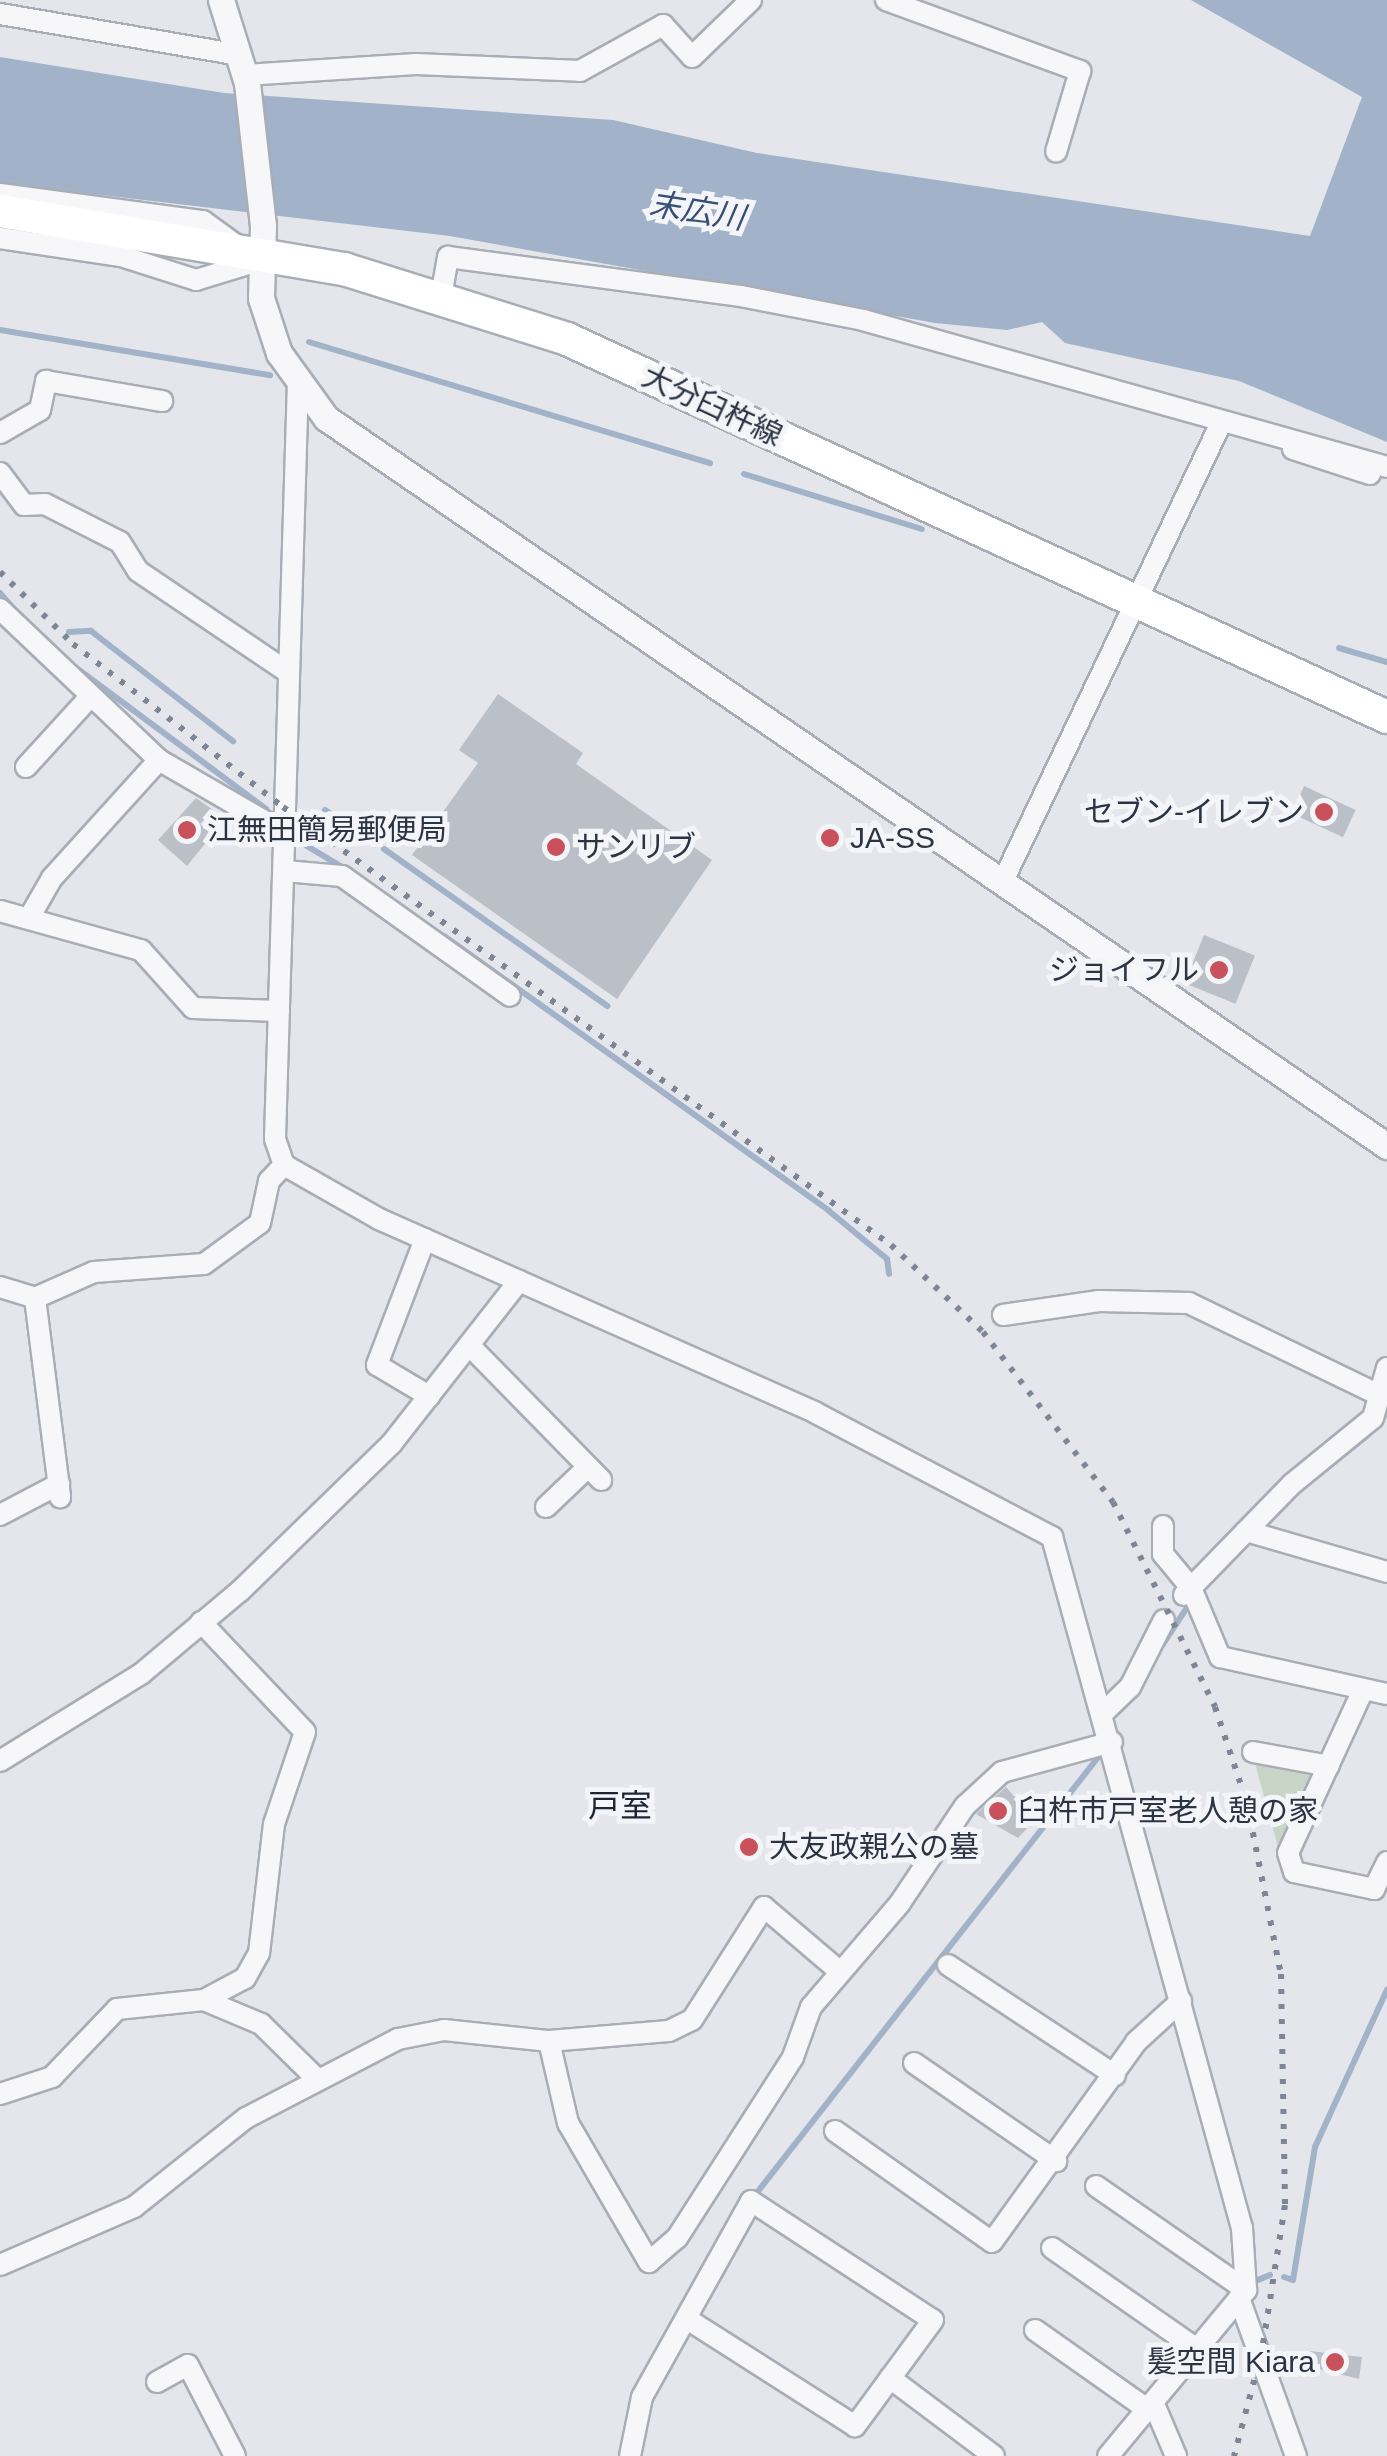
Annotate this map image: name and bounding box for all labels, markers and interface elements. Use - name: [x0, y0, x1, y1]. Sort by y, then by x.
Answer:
- water label: 末広川: [647, 185, 747, 237]
- street label: 大分臼杵線: [636, 358, 788, 454]
- place label: セブン-イレブン: [1084, 794, 1304, 830]
- marker: セブン-イレブン: [1313, 801, 1335, 823]
- place label: 江無田簡易郵便局: [207, 812, 447, 848]
- marker: 江無田簡易郵便局: [176, 819, 198, 841]
- place label: JA-SS: [850, 820, 935, 856]
- marker: JA-SS: [819, 827, 841, 849]
- place label: サンリブ: [576, 829, 696, 865]
- marker: サンリブ: [545, 836, 567, 858]
- place label: ジョイフル: [1049, 952, 1199, 988]
- marker: ジョイフル: [1208, 959, 1230, 981]
- district label: 戸室: [588, 1787, 652, 1825]
- place label: 臼杵市戸室老人憩の家: [1018, 1793, 1318, 1829]
- marker: 臼杵市戸室老人憩の家: [987, 1800, 1009, 1822]
- place label: 大友政親公の墓: [769, 1829, 979, 1865]
- marker: 大友政親公の墓: [738, 1836, 760, 1858]
- place label: 髪空間 Kiara: [1147, 2344, 1315, 2380]
- marker: 髪空間 Kiara: [1324, 2351, 1346, 2373]

